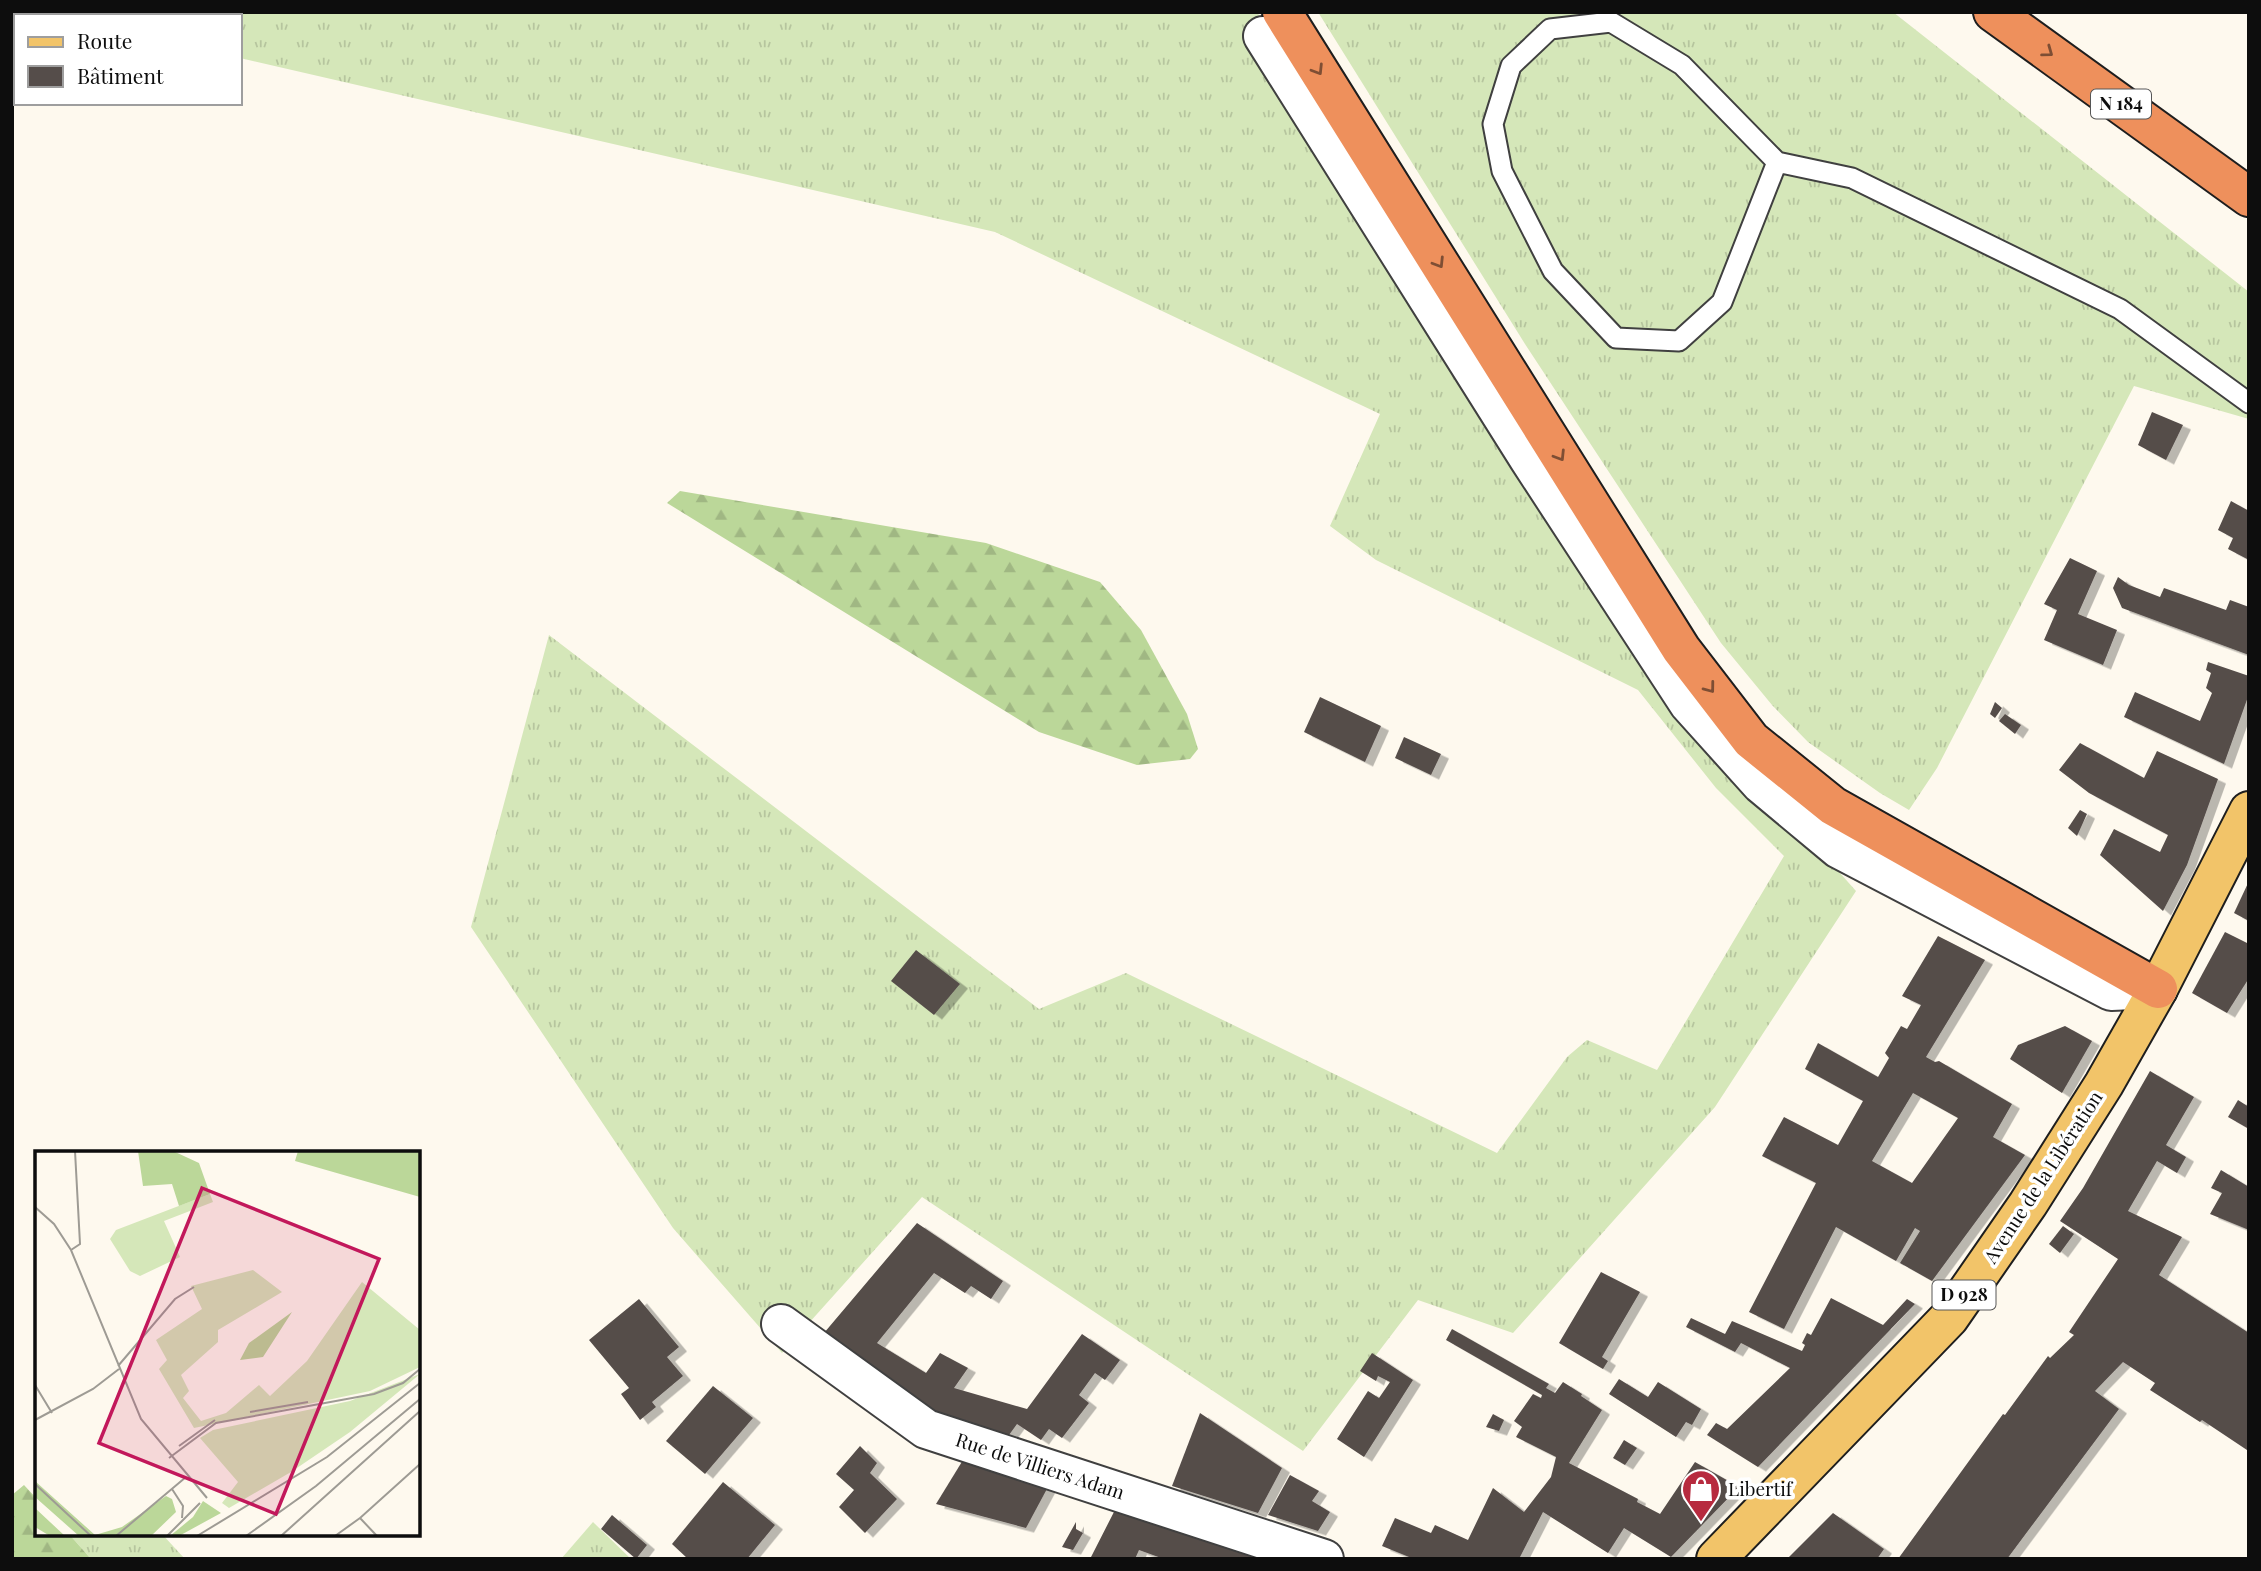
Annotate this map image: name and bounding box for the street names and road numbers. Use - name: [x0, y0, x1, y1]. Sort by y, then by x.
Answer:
- road number: N 184: [2091, 90, 2151, 119]
- street label: Avenue de la Libération: [1976, 1085, 2108, 1269]
- road number: D 928: [1932, 1280, 1996, 1310]
- street label: Rue de Villiers Adam: [953, 1426, 1128, 1505]

